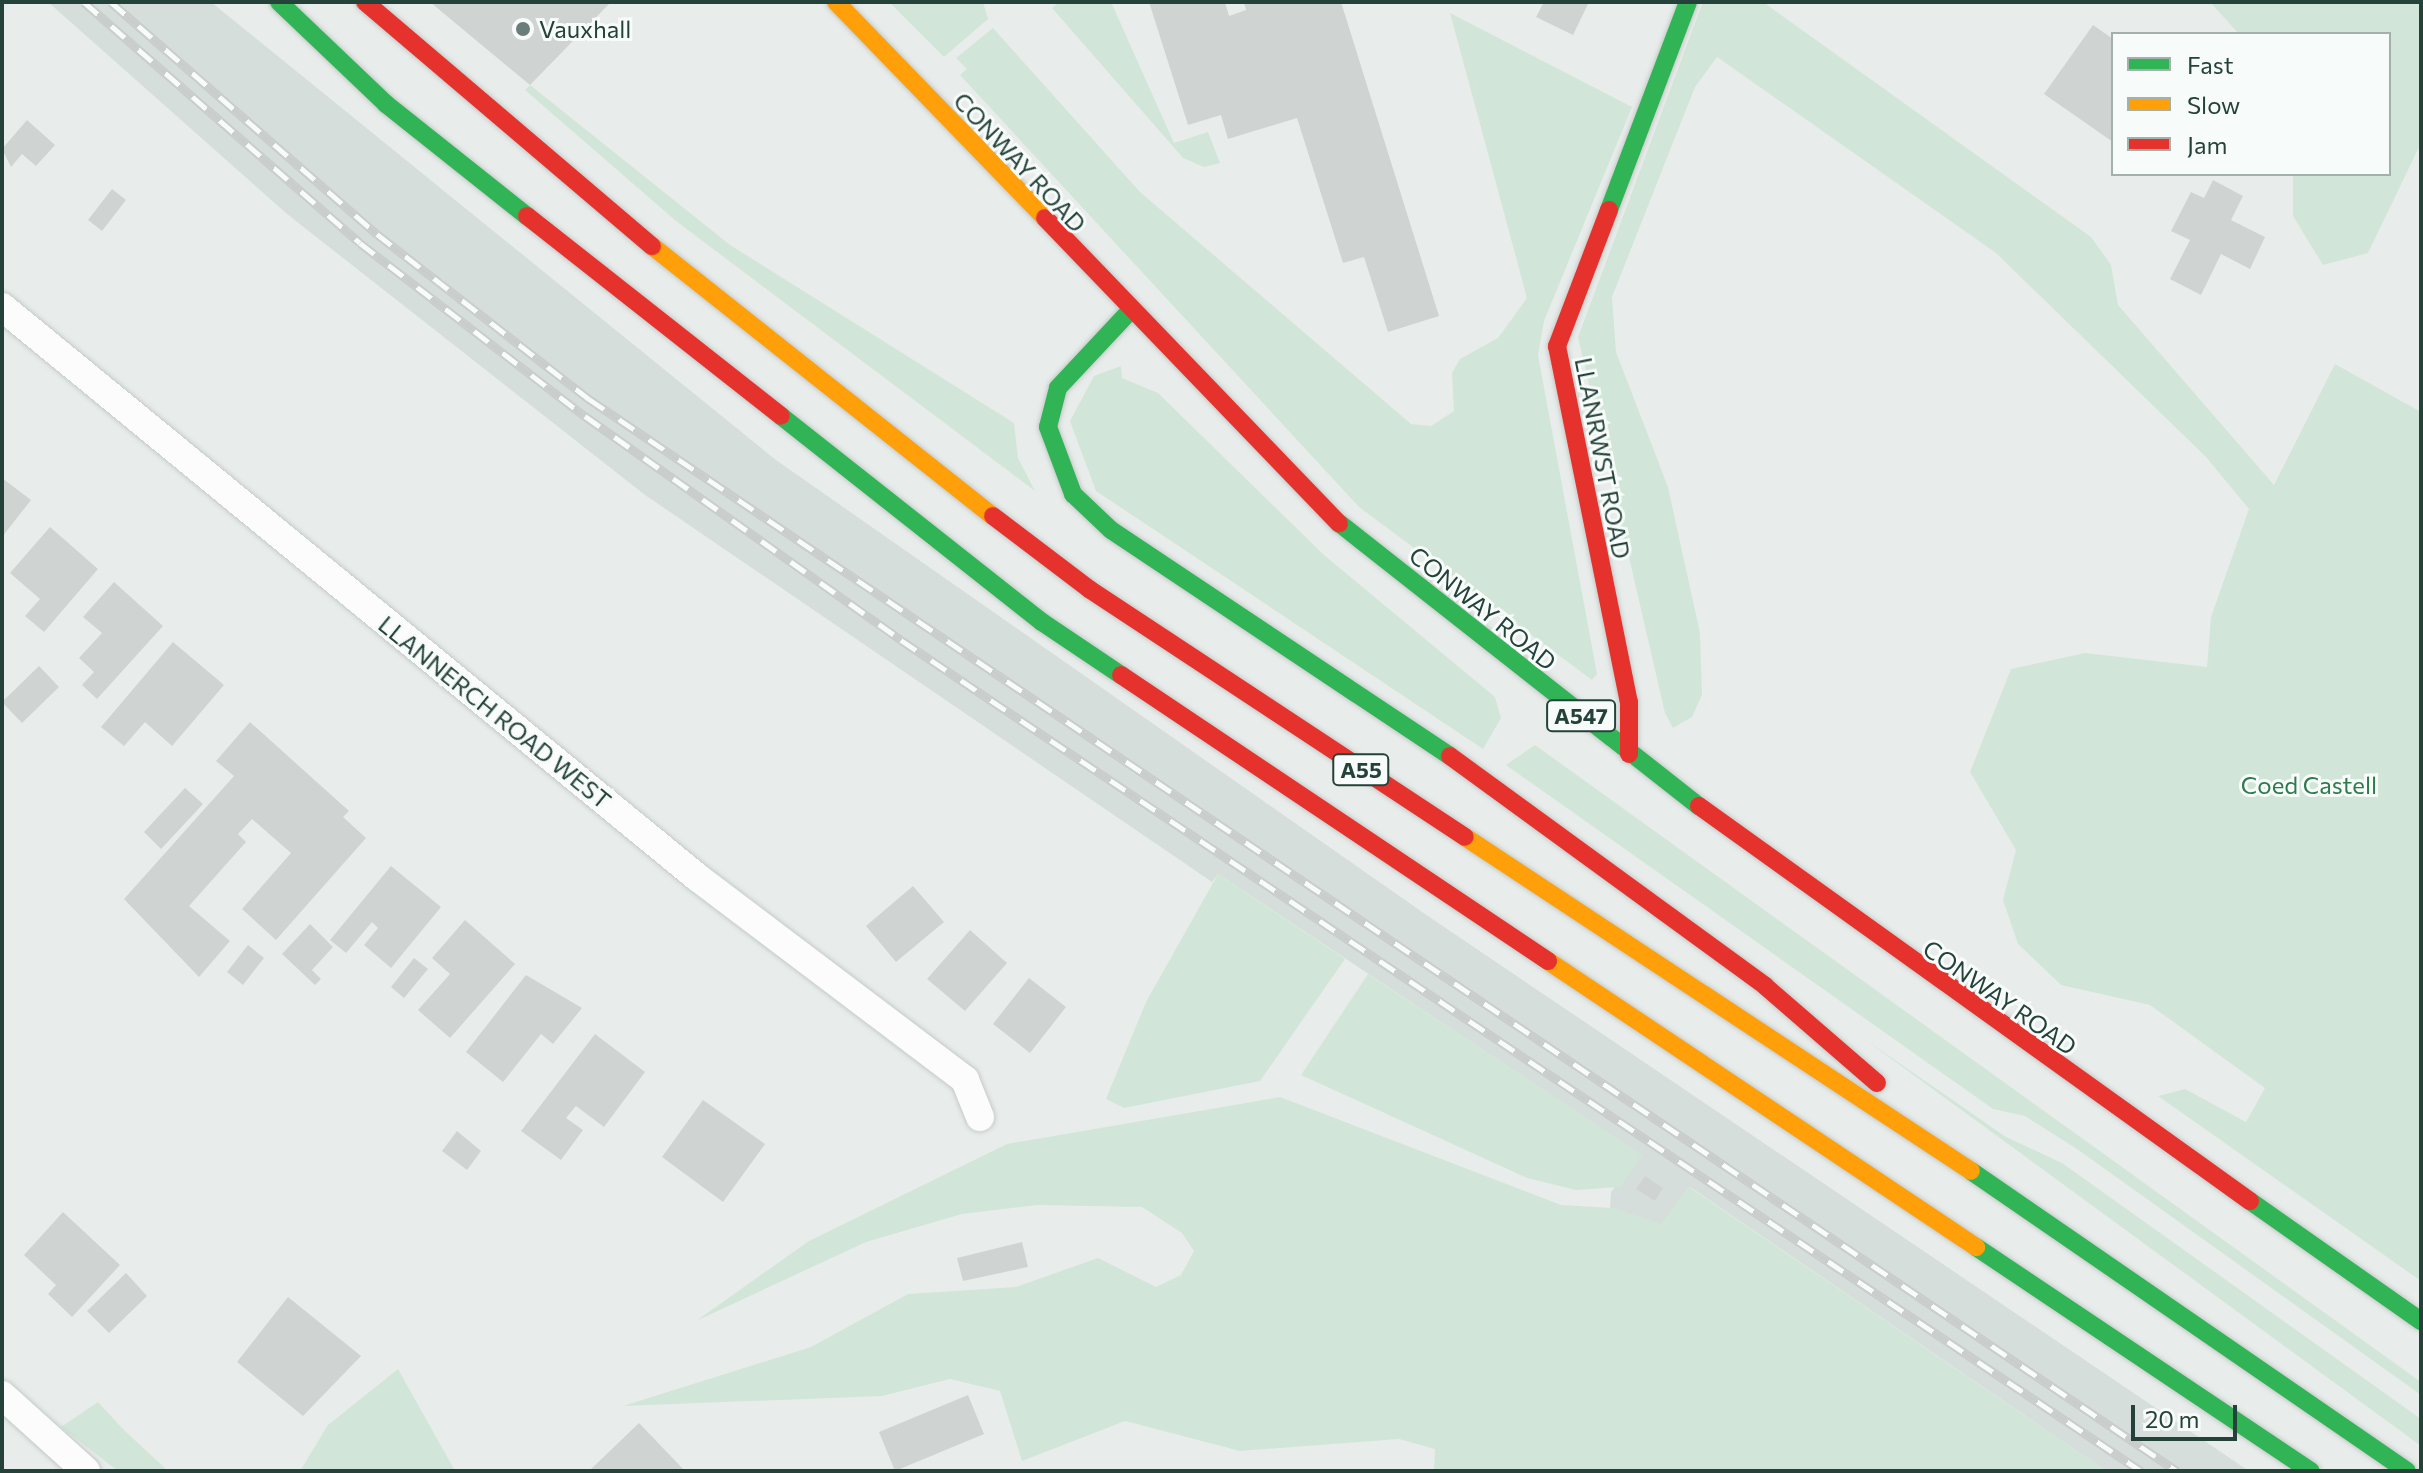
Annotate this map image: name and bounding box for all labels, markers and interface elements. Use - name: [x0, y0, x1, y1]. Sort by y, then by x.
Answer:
- place label: Vauxhall: [539, 15, 631, 43]
- marker: Vauxhall: [514, 20, 532, 38]
- legend: [2111, 32, 2391, 176]
- text: Fast: [2187, 50, 2234, 79]
- street label: CONWAY ROAD: [948, 86, 1092, 238]
- text: Slow: [2187, 90, 2240, 119]
- text: Jam: [2187, 130, 2227, 159]
- street label: LLANRWST ROAD: [1569, 355, 1637, 561]
- street label: CONWAY ROAD: [1404, 540, 1562, 676]
- street label: LLANNERCH ROAD WEST: [373, 609, 617, 815]
- road number: A547: [1545, 698, 1617, 734]
- road number: A55: [1331, 752, 1391, 788]
- park label: Coed Castell: [2241, 771, 2377, 799]
- street label: CONWAY ROAD: [1918, 933, 2082, 1061]
- scale bar: [2135, 1389, 2241, 1439]
- text: 20 m: [2145, 1404, 2199, 1433]

